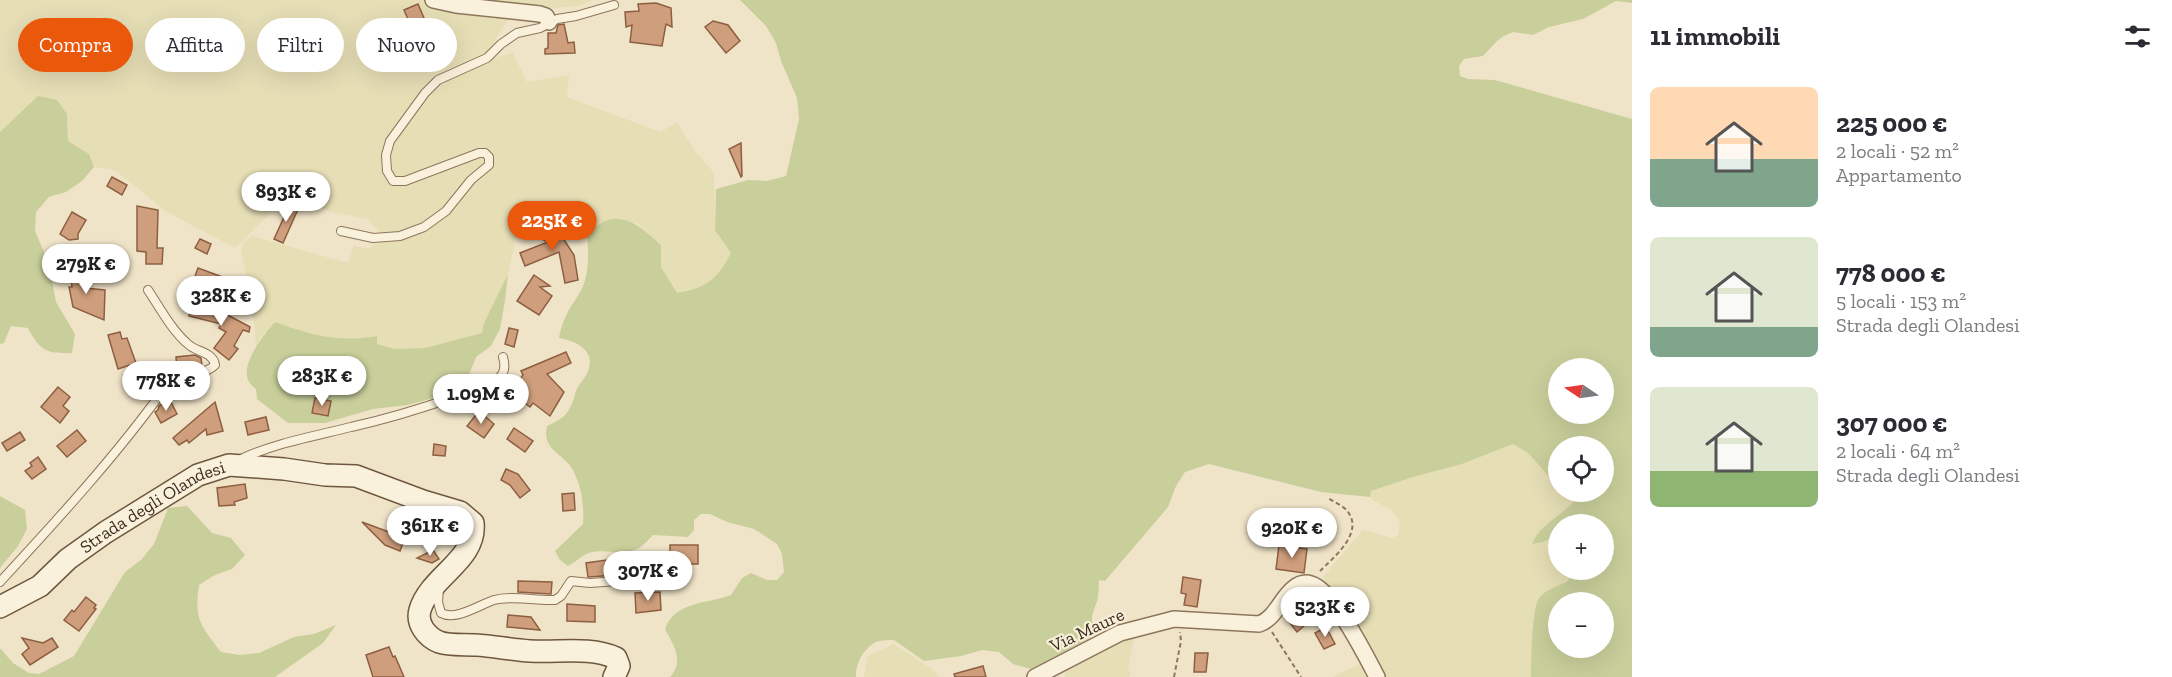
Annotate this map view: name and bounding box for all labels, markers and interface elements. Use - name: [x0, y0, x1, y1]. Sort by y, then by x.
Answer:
- chip: Compra: [18, 18, 133, 72]
- chip: Affitta: [145, 18, 245, 72]
- chip: Filtri: [257, 18, 344, 72]
- chip: Nuovo: [356, 18, 457, 72]
- text: 11 immobili: [1650, 20, 1780, 52]
- icon: filters: [2121, 20, 2154, 53]
- text: 225 000 €: [1836, 107, 1948, 139]
- icon: home: [1698, 111, 1770, 183]
- text: 2 locali · 52 m²: [1836, 139, 1959, 163]
- text: Appartamento: [1836, 163, 1962, 187]
- pin: 893K €: [237, 172, 335, 223]
- text: 893K €: [255, 179, 317, 203]
- pin: 225K €: [503, 201, 601, 252]
- text: 225K €: [522, 208, 582, 232]
- pin: 279K €: [37, 244, 135, 295]
- text: 279K €: [56, 251, 116, 275]
- text: 778 000 €: [1836, 257, 1946, 289]
- icon: home: [1698, 261, 1770, 333]
- pin: 328K €: [172, 276, 270, 327]
- text: 328K €: [190, 283, 252, 307]
- text: 5 locali · 153 m²: [1836, 289, 1966, 313]
- text: Strada degli Olandesi: [1836, 313, 2020, 337]
- pin: 283K €: [273, 356, 371, 407]
- north arrow: [1548, 358, 1614, 424]
- map controls: [1548, 358, 1614, 658]
- pin: 778K €: [117, 361, 215, 412]
- text: 283K €: [291, 363, 353, 387]
- text: 778K €: [136, 368, 196, 392]
- pin: 1.09M €: [426, 374, 536, 425]
- text: 1.09M €: [447, 381, 515, 405]
- text: 307 000 €: [1836, 407, 1948, 439]
- icon: home: [1698, 411, 1770, 483]
- button: locate: [1548, 436, 1614, 502]
- text: 2 locali · 64 m²: [1836, 439, 1960, 463]
- street label: Strada degli Olandesi: [76, 456, 228, 558]
- text: Strada degli Olandesi: [1836, 463, 2020, 487]
- pin: 361K €: [381, 506, 479, 557]
- pin: 920K €: [1243, 508, 1341, 559]
- text: 361K €: [401, 513, 459, 537]
- button: +: [1548, 514, 1614, 580]
- text: 920K €: [1261, 515, 1323, 539]
- pin: 307K €: [599, 551, 697, 602]
- text: 307K €: [617, 558, 679, 582]
- pin: 523K €: [1276, 587, 1374, 638]
- button: −: [1548, 592, 1614, 658]
- text: 523K €: [1295, 594, 1355, 618]
- street label: Via Maure: [1045, 603, 1128, 657]

